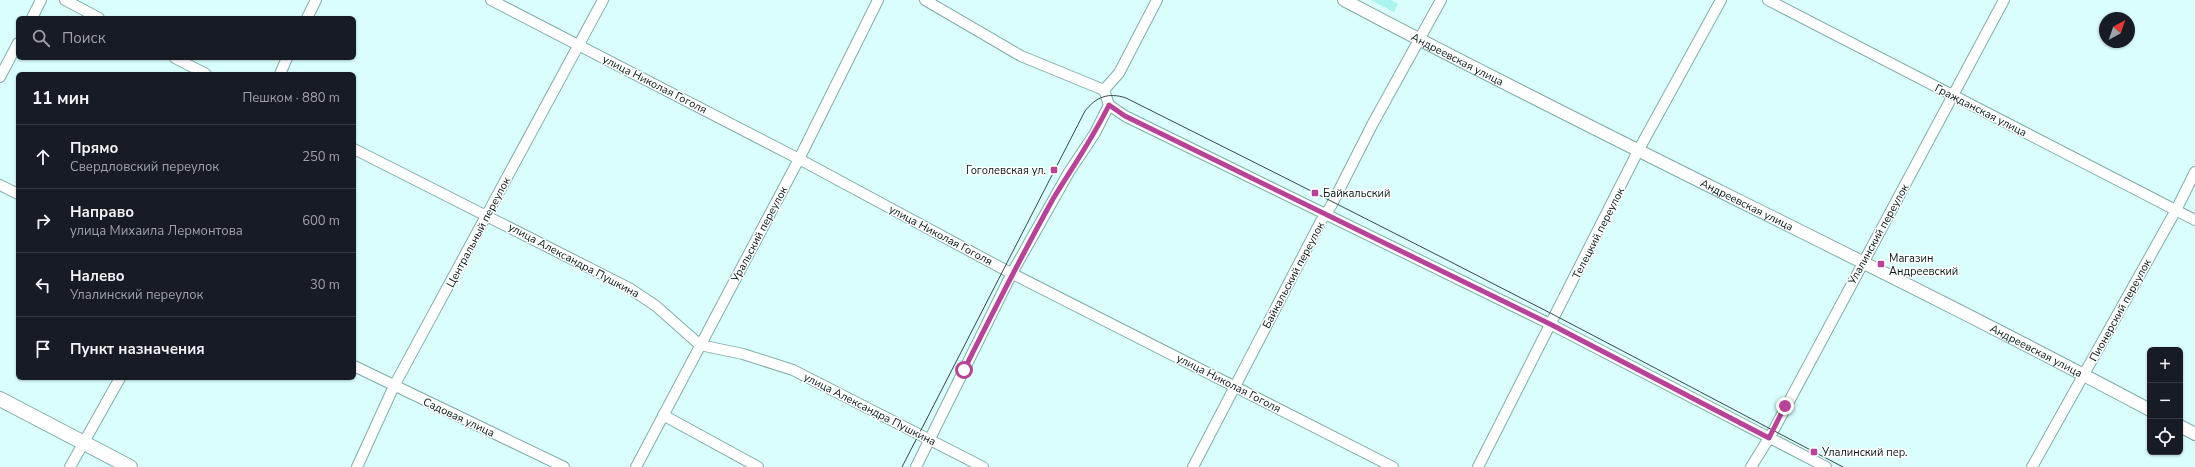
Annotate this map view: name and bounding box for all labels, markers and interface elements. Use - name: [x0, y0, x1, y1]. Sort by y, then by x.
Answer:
- north arrow: [2099, 12, 2135, 48]
- search box: [16, 16, 356, 60]
- icon: search: [30, 27, 52, 49]
- text: Поиск: [62, 28, 106, 48]
- street label: Андреевская улица: [1409, 30, 1506, 90]
- street label: улица Николая Гоголя: [600, 52, 710, 117]
- street label: Гражданская улица: [1932, 81, 2029, 140]
- text: 11 мин: [32, 87, 89, 110]
- text: Пешком · 880 m: [242, 89, 340, 107]
- text: Прямо: [70, 138, 118, 158]
- icon: ahead: [32, 146, 54, 168]
- text: 250 m: [302, 148, 340, 166]
- text: Свердловский переулок: [70, 158, 219, 176]
- place label: Гоголевская ул.: [966, 163, 1046, 178]
- marker: Гоголевская ул.: [1049, 165, 1059, 175]
- street label: Центральный переулок: [443, 174, 514, 290]
- street label: Андреевская улица: [1698, 176, 1796, 235]
- street label: Улалинский переулок: [1844, 181, 1912, 288]
- street label: Уральский переулок: [727, 184, 791, 286]
- street label: Телецкий переулок: [1569, 185, 1628, 281]
- place label: Байкальский: [1323, 186, 1390, 201]
- marker: Байкальский: [1310, 188, 1320, 198]
- text: Направо: [70, 202, 134, 222]
- street label: улица Николая Гоголя: [886, 202, 995, 269]
- icon: right: [32, 210, 54, 232]
- text: 600 m: [302, 212, 340, 230]
- street label: улица Александра Пушкина: [506, 219, 642, 301]
- street label: Байкальский переулок: [1259, 219, 1328, 331]
- text: улица Михаила Лермонтова: [70, 222, 243, 240]
- place label: Магазин Андреевский: [1889, 251, 1958, 279]
- street label: Пионерский переулок: [2086, 256, 2155, 364]
- marker: Магазин Андреевский: [1876, 259, 1886, 269]
- text: Налево: [70, 266, 125, 286]
- icon: left: [32, 274, 54, 296]
- text: 30 m: [310, 276, 340, 294]
- text: Улалинский переулок: [70, 286, 203, 304]
- street label: Андреевская улица: [1987, 321, 2085, 381]
- icon: arrive: [32, 338, 54, 360]
- text: Пункт назначения: [70, 339, 205, 359]
- map controls: [2147, 347, 2183, 455]
- button: +: [2147, 347, 2183, 383]
- street label: улица Николая Гоголя: [1174, 351, 1284, 416]
- route start: [955, 361, 973, 379]
- street label: улица Александра Пушкина: [801, 370, 938, 449]
- button: −: [2147, 383, 2183, 419]
- street label: Садовая улица: [421, 394, 497, 441]
- route end: [1776, 397, 1794, 415]
- button: locate: [2147, 419, 2183, 455]
- place label: Улалинский пер.: [1821, 445, 1908, 460]
- marker: Улалинский пер.: [1809, 447, 1819, 457]

